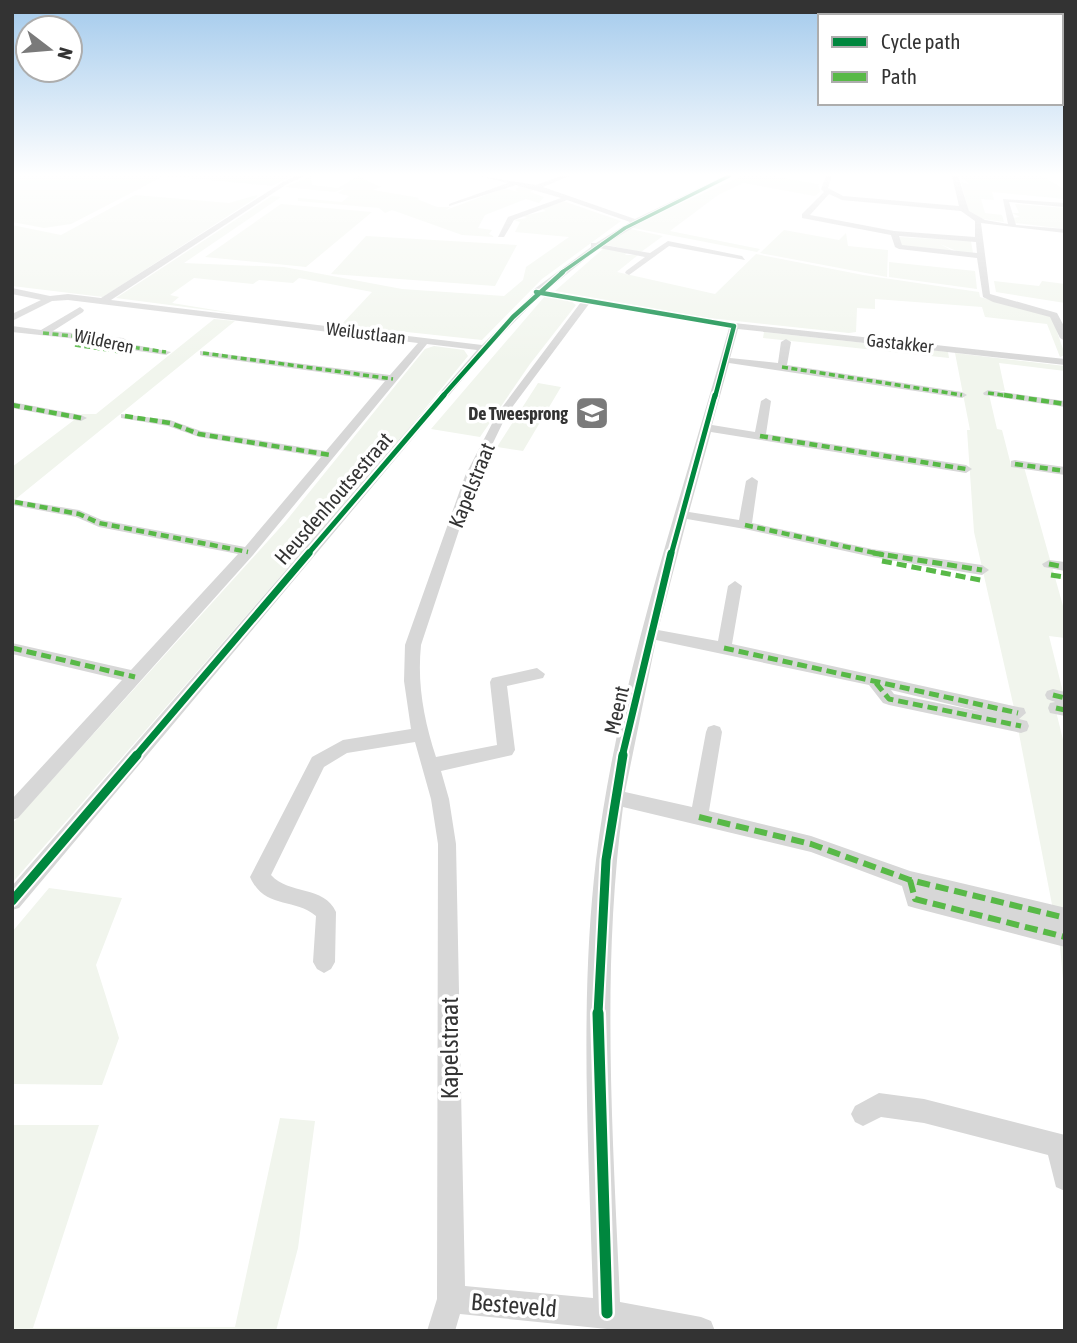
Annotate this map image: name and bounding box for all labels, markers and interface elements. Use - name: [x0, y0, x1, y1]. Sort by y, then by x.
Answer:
- north arrow: [14, 14, 84, 84]
- legend: [818, 14, 1063, 105]
- text: Cycle path: [881, 29, 960, 53]
- text: N: [53, 45, 77, 62]
- text: Path: [881, 64, 917, 88]
- street label: Weilustlaan: [325, 318, 407, 348]
- street label: Wilderen: [72, 324, 136, 358]
- street label: Gastakker: [866, 329, 935, 357]
- school or university icon: De Tweesprong: [573, 394, 611, 432]
- place label: De Tweesprong: [468, 403, 568, 424]
- street label: Heusdenhoutsestraat: [269, 427, 397, 569]
- street label: Kapelstraat: [443, 439, 499, 531]
- street label: Meent: [599, 683, 633, 737]
- street label: Kapelstraat: [436, 997, 463, 1099]
- street label: Besteveld: [470, 1288, 558, 1322]

